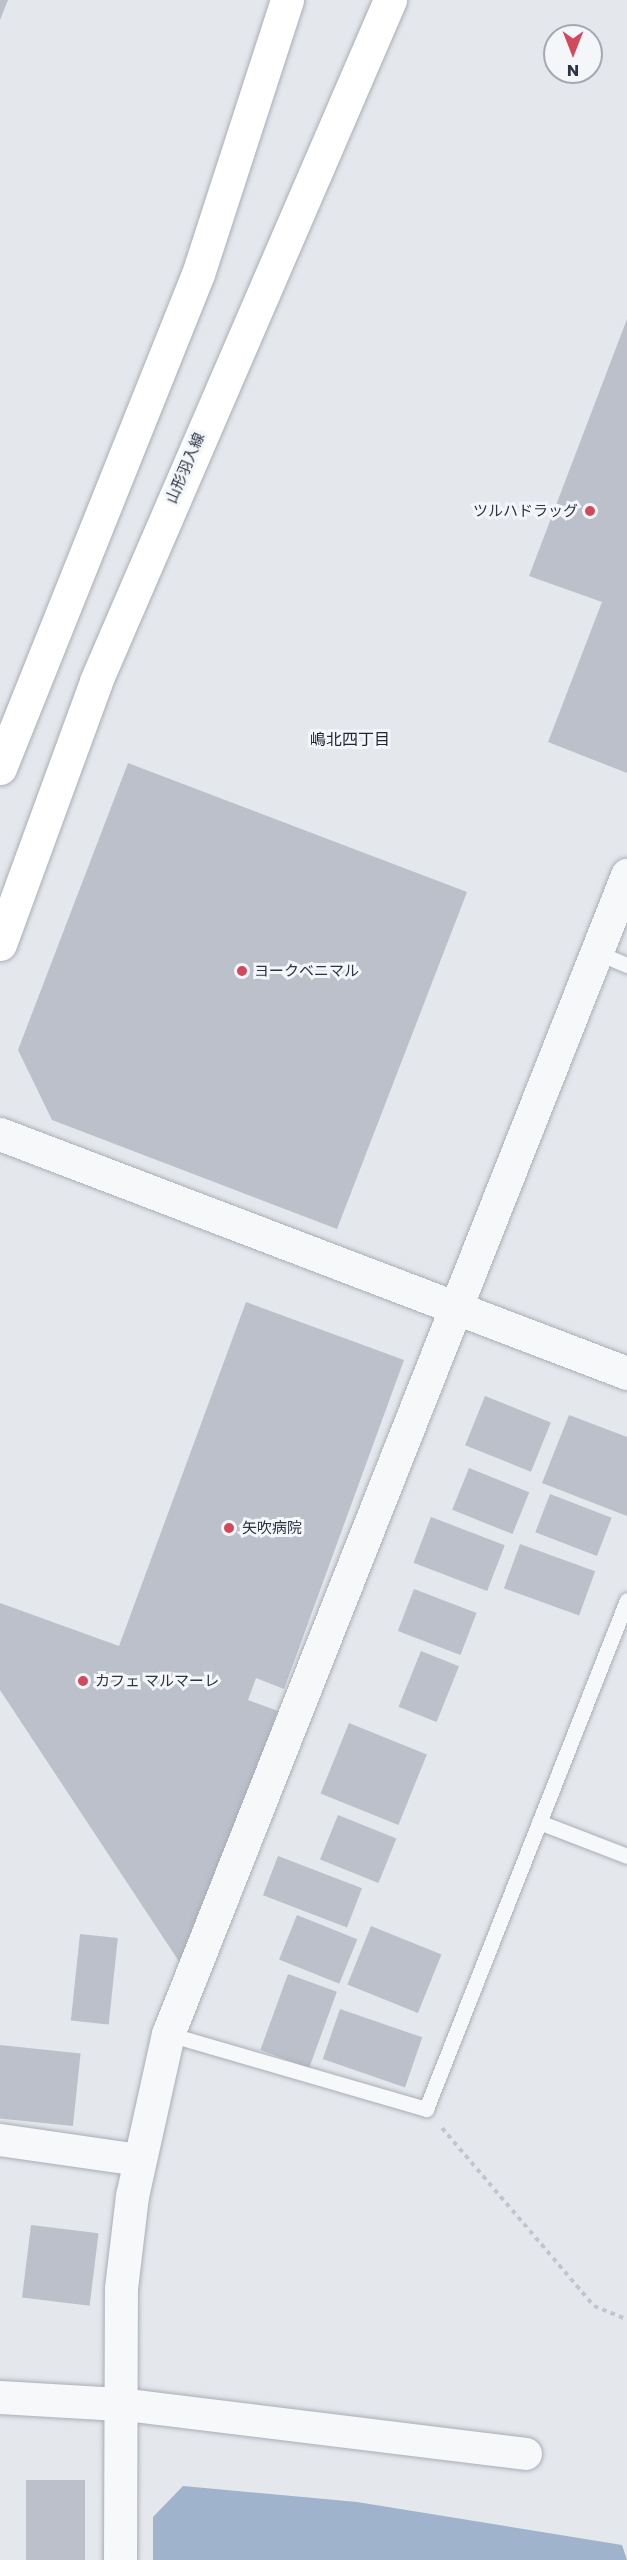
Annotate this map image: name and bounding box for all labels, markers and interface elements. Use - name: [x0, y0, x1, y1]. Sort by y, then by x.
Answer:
- north arrow: [543, 24, 603, 84]
- text: N: [567, 59, 579, 82]
- street label: 山形羽入線: [162, 430, 208, 506]
- place label: ツルハドラッグ: [473, 502, 578, 520]
- marker: ツルハドラッグ: [583, 504, 597, 518]
- district label: 嶋北四丁目: [310, 730, 390, 750]
- place label: ヨークベニマル: [254, 962, 359, 980]
- marker: ヨークベニマル: [235, 964, 249, 978]
- marker: 矢吹病院: [220, 1519, 238, 1537]
- place label: 矢吹病院: [242, 1519, 302, 1537]
- place label: カフェ マルマーレ: [95, 1672, 219, 1690]
- marker: カフェ マルマーレ: [76, 1674, 90, 1688]

